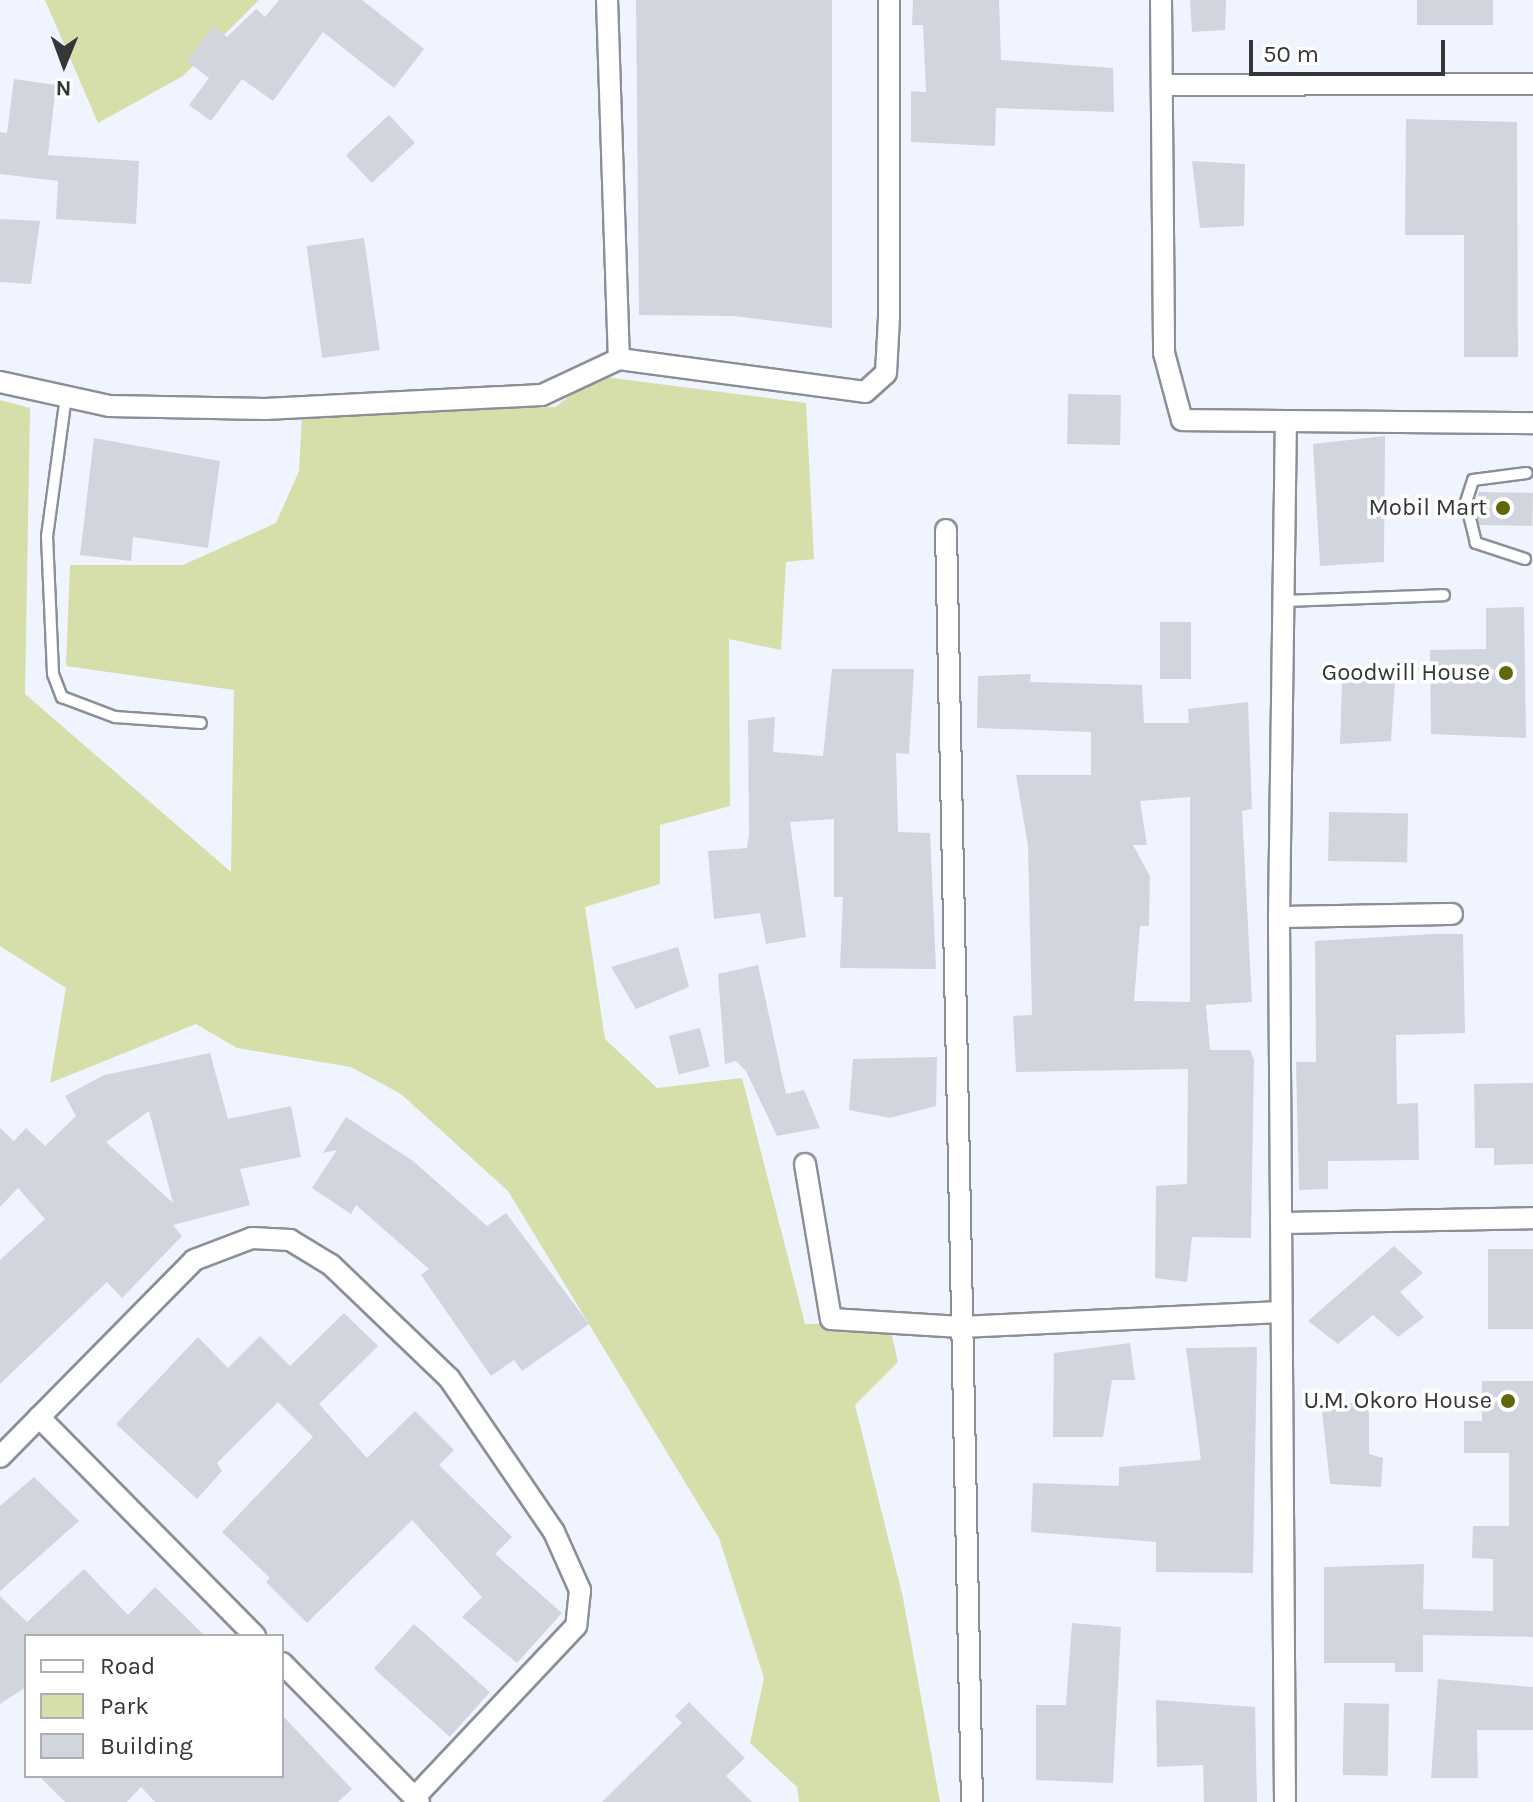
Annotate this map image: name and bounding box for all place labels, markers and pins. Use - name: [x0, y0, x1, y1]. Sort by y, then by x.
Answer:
- place label: Mobil Mart: [1369, 494, 1487, 522]
- marker: Mobil Mart: [1494, 499, 1512, 517]
- place label: Goodwill House: [1322, 659, 1490, 687]
- marker: Goodwill House: [1497, 664, 1515, 682]
- place label: U.M. Okoro House: [1303, 1387, 1492, 1415]
- marker: U.M. Okoro House: [1499, 1392, 1517, 1410]

